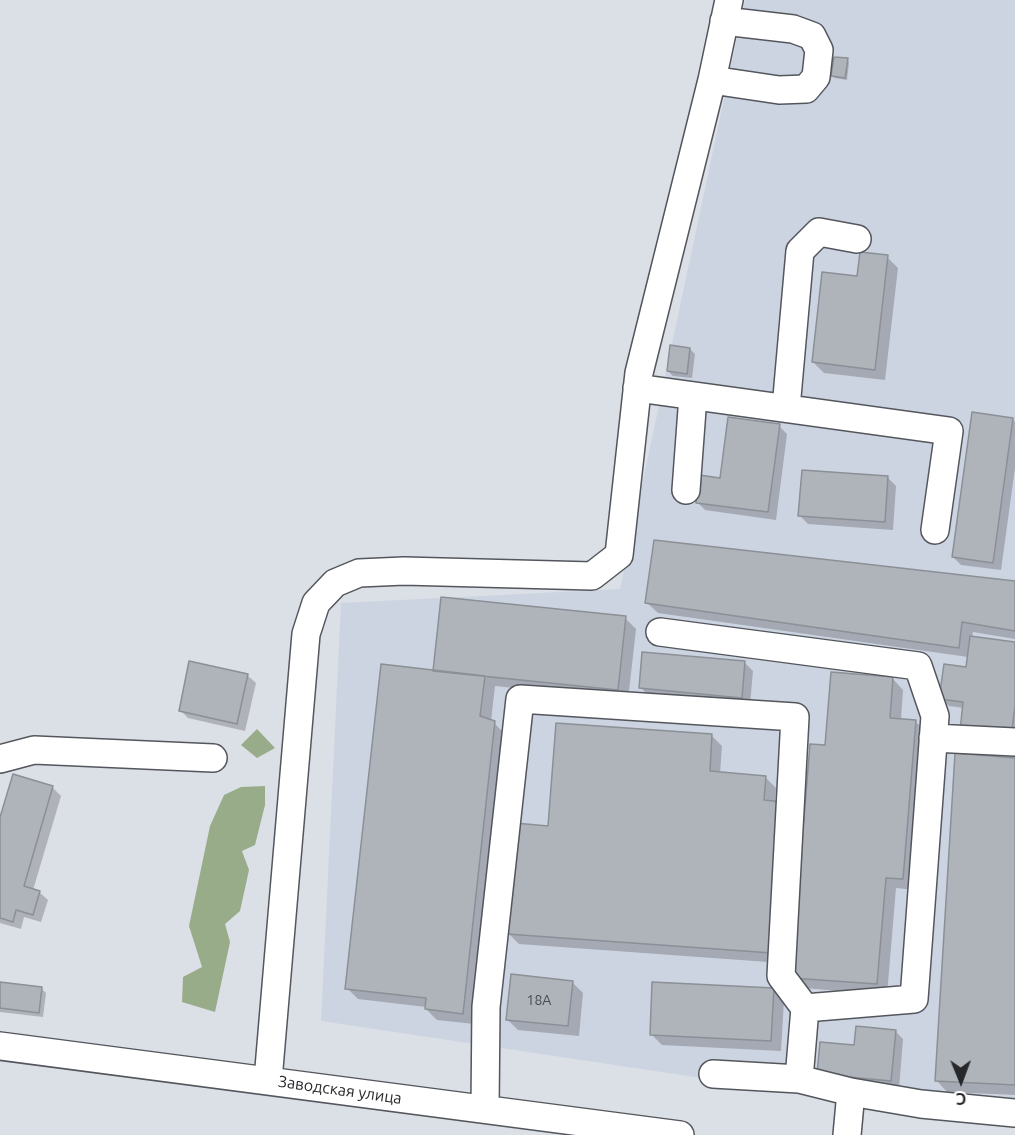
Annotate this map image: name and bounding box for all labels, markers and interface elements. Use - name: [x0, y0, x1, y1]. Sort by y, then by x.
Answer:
- house number: 18А: [527, 992, 551, 1008]
- north arrow: [931, 1051, 991, 1111]
- street label: Заводская улица: [277, 1072, 403, 1108]
- text: С: [956, 1090, 967, 1108]

